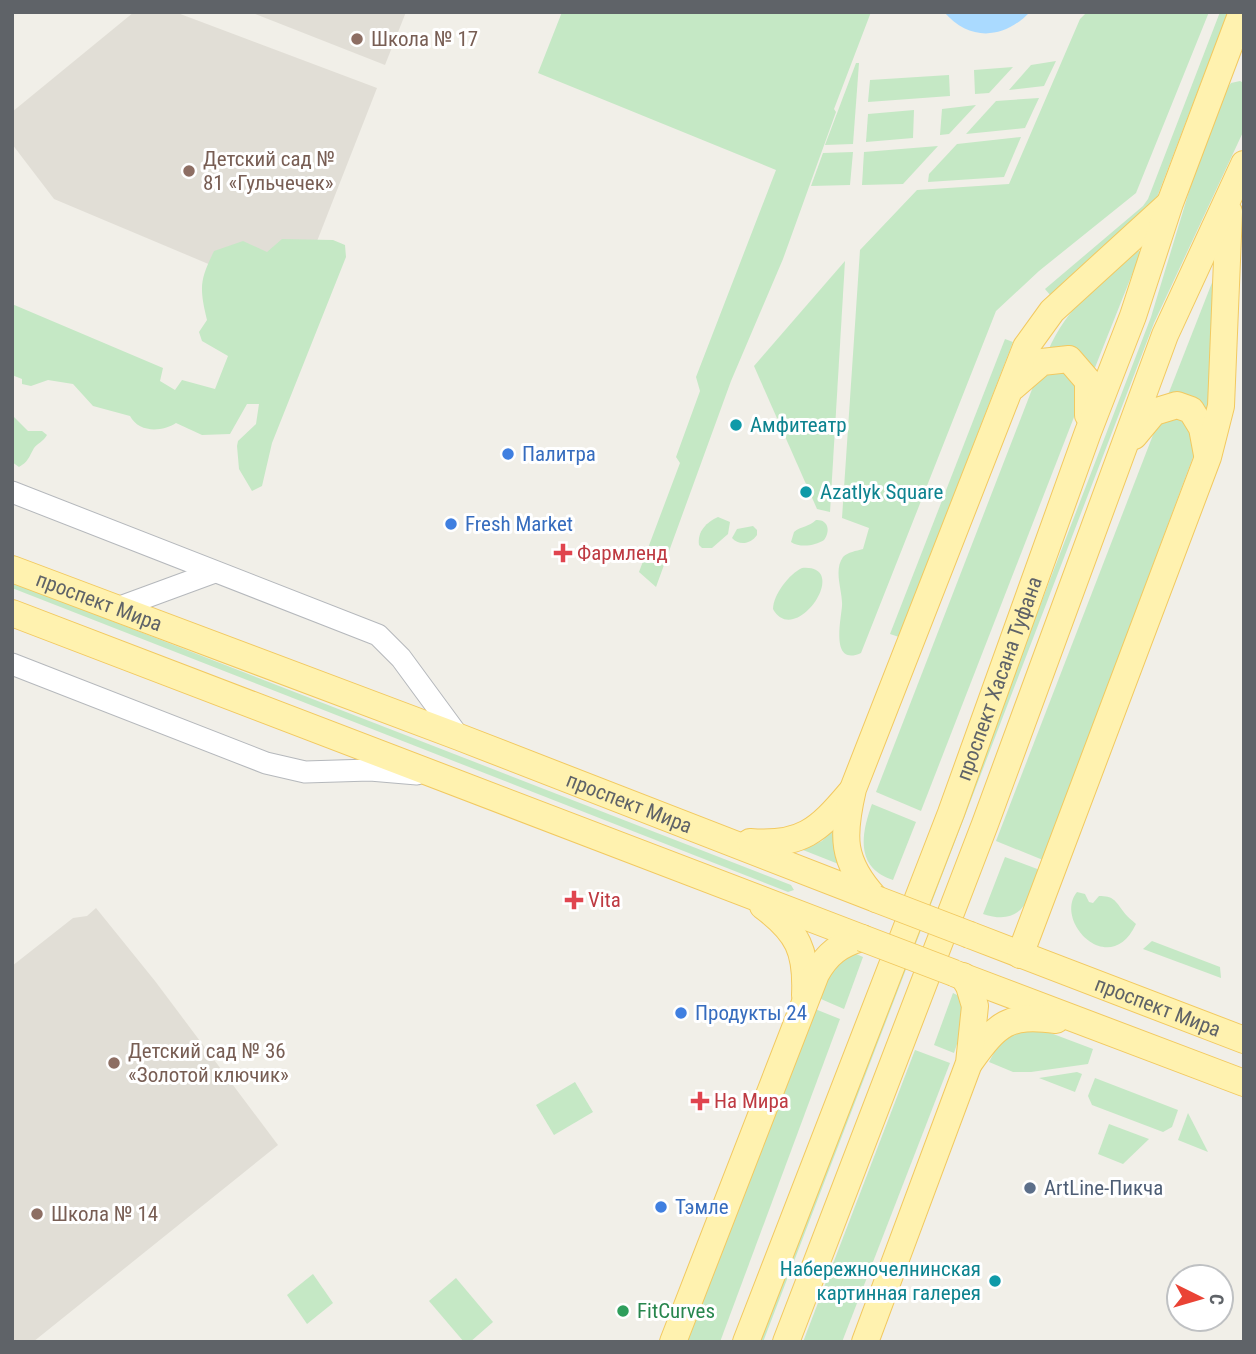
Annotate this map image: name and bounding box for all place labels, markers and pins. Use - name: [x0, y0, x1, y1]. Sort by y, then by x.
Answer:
- place label: Школа № 17: [371, 27, 478, 51]
- marker: Школа № 17: [349, 31, 365, 47]
- place label: Детский сад № 81 «Гульчечек»: [203, 147, 335, 195]
- marker: Детский сад № 81 «Гульчечек»: [181, 163, 197, 179]
- place label: Амфитеатр: [750, 413, 847, 437]
- marker: Амфитеатр: [728, 417, 744, 433]
- place label: Палитра: [522, 442, 596, 466]
- marker: Палитра: [500, 446, 516, 462]
- place label: Azatlyk Square: [820, 480, 943, 504]
- marker: Azatlyk Square: [798, 484, 814, 500]
- place label: Fresh Market: [465, 512, 573, 536]
- marker: Fresh Market: [443, 516, 459, 532]
- place label: Фармленд: [577, 541, 668, 565]
- marker: Фармленд: [555, 545, 571, 561]
- place label: Vita: [588, 888, 621, 912]
- marker: Vita: [566, 892, 582, 908]
- place label: Продукты 24: [695, 1001, 807, 1025]
- marker: Продукты 24: [673, 1005, 689, 1021]
- place label: Детский сад № 36 «Золотой ключик»: [128, 1039, 289, 1087]
- marker: Детский сад № 36 «Золотой ключик»: [106, 1055, 122, 1071]
- place label: На Мира: [714, 1089, 789, 1113]
- marker: На Мира: [692, 1093, 708, 1109]
- place label: ArtLine-Пикча: [1044, 1176, 1163, 1200]
- marker: ArtLine-Пикча: [1022, 1180, 1038, 1196]
- place label: Тэмле: [675, 1195, 729, 1219]
- marker: Тэмле: [653, 1199, 669, 1215]
- place label: Школа № 14: [51, 1202, 158, 1226]
- marker: Школа № 14: [29, 1206, 45, 1222]
- place label: Набережночелнинская картинная галерея: [780, 1257, 981, 1305]
- marker: Набережночелнинская картинная галерея: [987, 1273, 1003, 1289]
- place label: FitCurves: [637, 1299, 715, 1323]
- marker: FitCurves: [615, 1303, 631, 1319]

